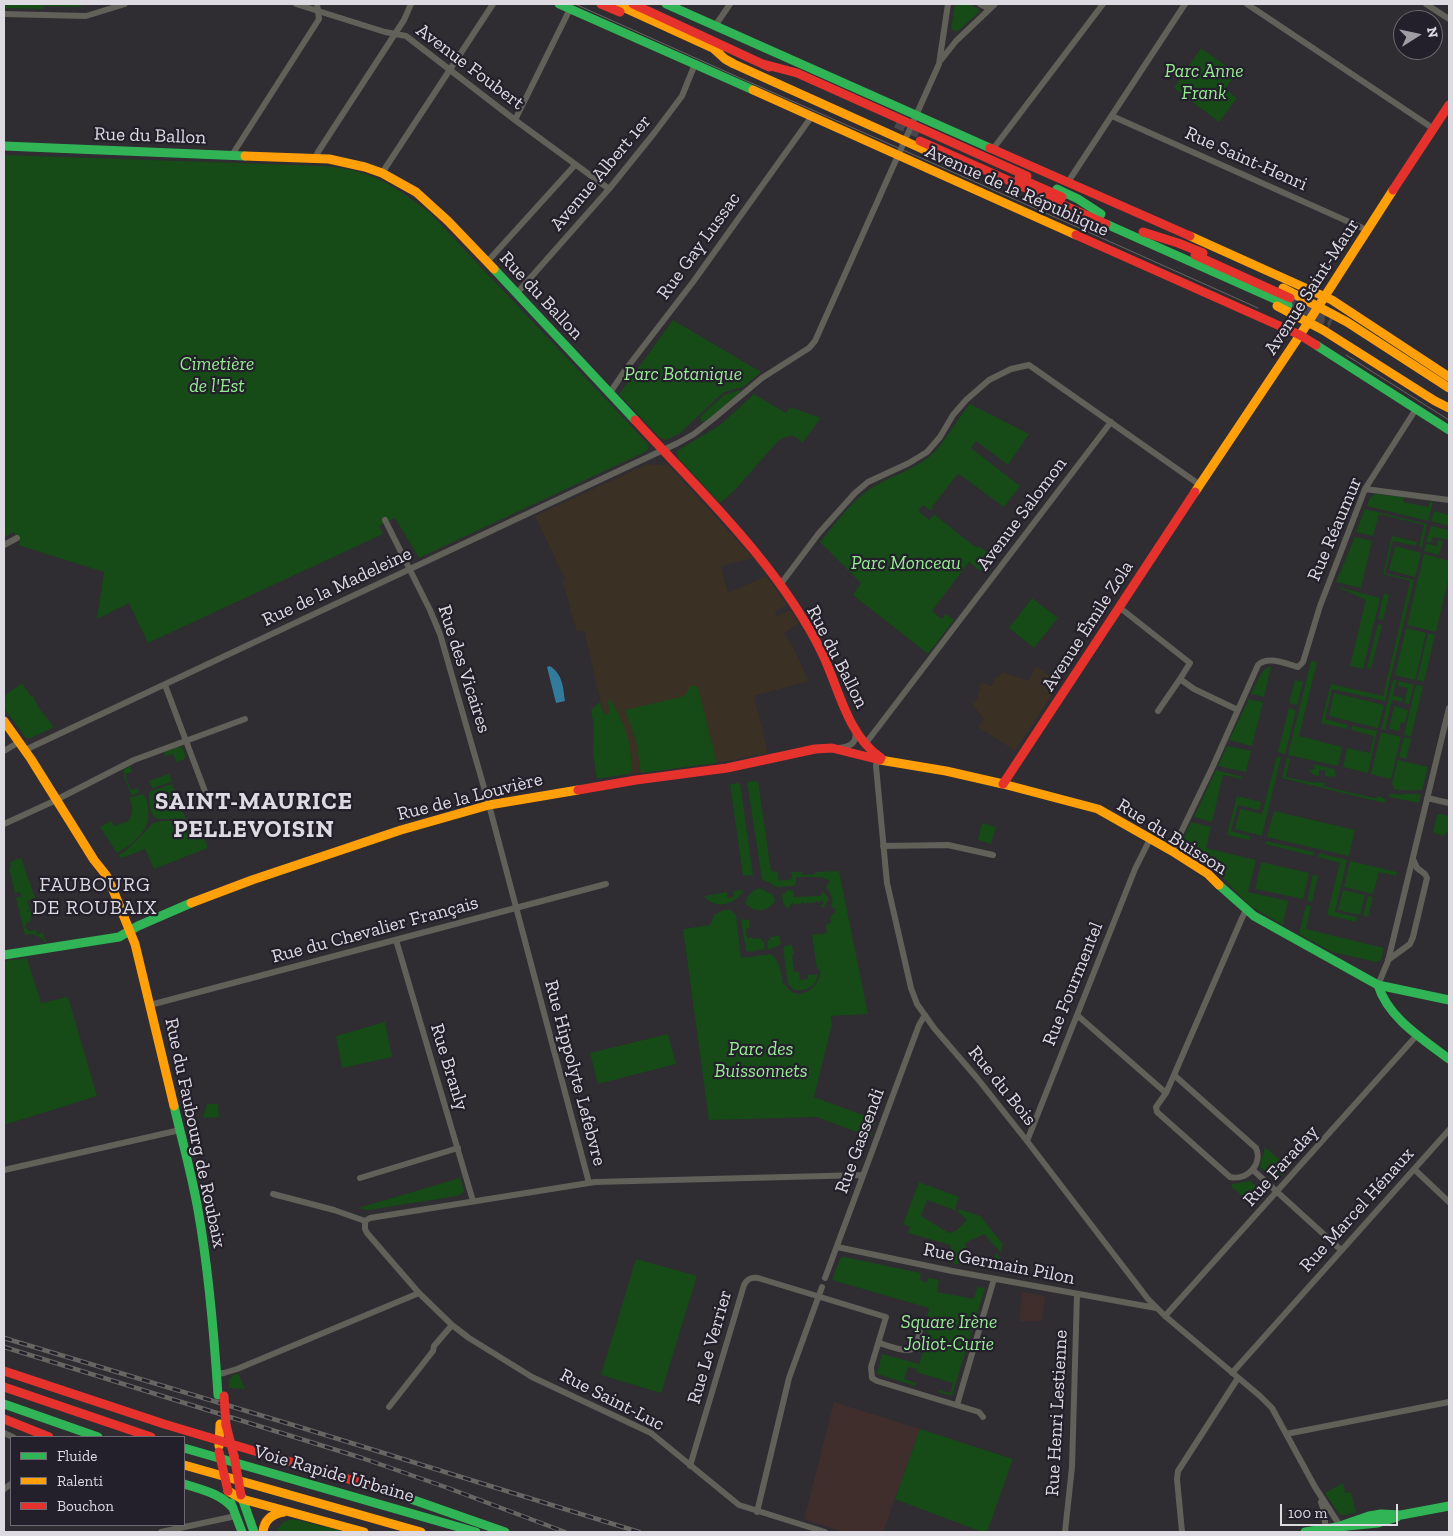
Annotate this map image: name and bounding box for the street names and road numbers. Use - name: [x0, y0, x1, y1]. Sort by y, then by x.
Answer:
- street label: Avenue Foubert: [412, 19, 528, 115]
- street label: Avenue Albert 1er: [546, 110, 656, 236]
- street label: Rue Saint-Henri: [1181, 122, 1311, 196]
- street label: Rue du Ballon: [93, 123, 207, 149]
- street label: Avenue de la République: [922, 140, 1112, 242]
- street label: Rue Gay Lussac: [652, 188, 746, 304]
- street label: Avenue Saint-Maur: [1260, 215, 1364, 359]
- street label: Rue du Ballon: [494, 247, 588, 345]
- street label: Avenue Salomon: [972, 453, 1072, 575]
- street label: Rue Réaumur: [1303, 473, 1367, 585]
- street label: Rue de la Madeleine: [259, 542, 415, 632]
- street label: Avenue Émile Zola: [1037, 557, 1139, 695]
- street label: Rue des Vicaires: [433, 602, 495, 736]
- street label: Rue du Ballon: [801, 602, 873, 712]
- street label: Rue de la Louvière: [395, 768, 545, 826]
- street label: Rue du Buisson: [1113, 794, 1231, 880]
- street label: Rue du Chevalier Français: [269, 891, 481, 969]
- street label: Rue Fourmentel: [1038, 919, 1108, 1049]
- street label: Rue Hippolyte Lefebvre: [539, 978, 611, 1168]
- street label: Rue du Faubourg de Roubaix: [159, 1016, 231, 1250]
- street label: Rue Branly: [425, 1021, 473, 1113]
- street label: Rue du Bois: [963, 1042, 1041, 1130]
- street label: Rue Gassendi: [830, 1085, 890, 1197]
- street label: Rue Faraday: [1239, 1121, 1323, 1211]
- street label: Rue Marcel Hénaux: [1295, 1143, 1419, 1277]
- street label: Rue Germain Pilon: [921, 1238, 1077, 1290]
- street label: Rue Le Verrier: [683, 1287, 737, 1407]
- street label: Rue Henri Lestienne: [1041, 1329, 1073, 1497]
- street label: Rue Saint-Luc: [556, 1364, 668, 1436]
- street label: Voie Rapide Urbaine: [251, 1440, 417, 1508]

